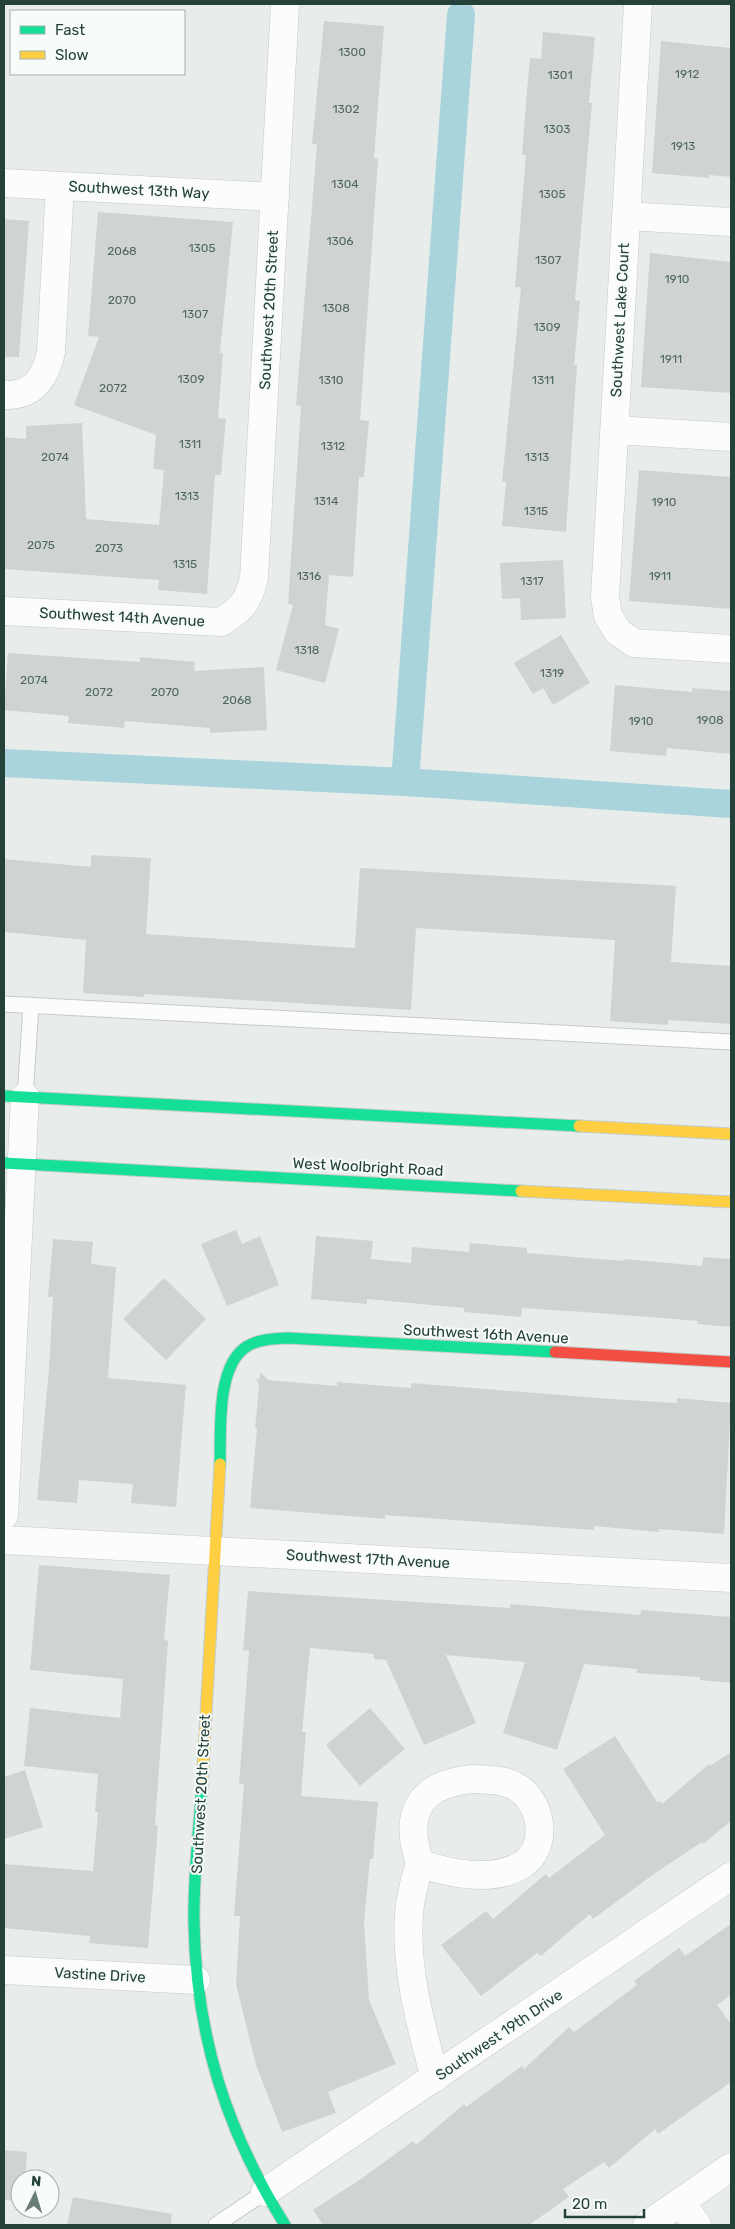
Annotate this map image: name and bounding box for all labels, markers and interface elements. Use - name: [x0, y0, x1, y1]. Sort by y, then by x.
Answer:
- legend: [10, 10, 185, 75]
- text: Fast: [55, 21, 85, 39]
- house number: 1300: [338, 45, 366, 59]
- text: Slow: [55, 46, 88, 64]
- house number: 1912: [675, 67, 699, 81]
- house number: 1301: [547, 68, 573, 82]
- house number: 1302: [332, 102, 360, 116]
- house number: 1303: [543, 122, 571, 136]
- house number: 1913: [671, 139, 695, 153]
- street label: Southwest 13th Way: [68, 177, 210, 203]
- house number: 1304: [331, 177, 359, 191]
- house number: 1305: [538, 187, 566, 201]
- street label: Southwest 20th Street: [256, 230, 282, 390]
- house number: 1306: [326, 234, 354, 248]
- house number: 1305: [188, 241, 216, 255]
- street label: Southwest Lake Court: [607, 242, 633, 398]
- house number: 2068: [107, 244, 137, 258]
- house number: 1307: [535, 253, 561, 267]
- house number: 1910: [664, 272, 690, 286]
- house number: 2070: [108, 293, 136, 307]
- house number: 1308: [322, 301, 350, 315]
- house number: 1307: [182, 307, 208, 321]
- house number: 1309: [533, 320, 561, 334]
- house number: 1911: [660, 352, 682, 366]
- house number: 1309: [177, 372, 205, 386]
- house number: 1310: [319, 373, 343, 387]
- house number: 1311: [532, 373, 554, 387]
- house number: 2072: [99, 381, 127, 395]
- house number: 1311: [179, 437, 201, 451]
- house number: 1312: [321, 439, 345, 453]
- house number: 2074: [41, 450, 69, 464]
- house number: 1313: [525, 450, 549, 464]
- house number: 1313: [175, 489, 199, 503]
- house number: 1314: [314, 494, 339, 508]
- house number: 1910: [651, 495, 677, 509]
- house number: 1315: [524, 504, 548, 518]
- house number: 2075: [27, 538, 55, 552]
- house number: 2073: [95, 541, 123, 555]
- house number: 1315: [173, 557, 197, 571]
- house number: 1316: [297, 569, 321, 583]
- house number: 1911: [649, 569, 671, 583]
- house number: 1317: [520, 574, 544, 588]
- street label: Southwest 14th Avenue: [39, 604, 205, 630]
- house number: 1318: [295, 643, 319, 657]
- house number: 1319: [540, 666, 564, 680]
- house number: 2074: [20, 673, 48, 687]
- house number: 2072: [85, 685, 113, 699]
- house number: 2070: [151, 685, 179, 699]
- house number: 2068: [222, 693, 252, 707]
- house number: 1908: [696, 713, 724, 727]
- house number: 1910: [628, 714, 654, 728]
- street label: West Woolbright Road: [292, 1154, 444, 1180]
- street label: Southwest 16th Avenue: [403, 1321, 569, 1347]
- street label: Southwest 17th Avenue: [286, 1546, 450, 1572]
- street label: Southwest 20th Street: [188, 1714, 214, 1874]
- street label: Vastine Drive: [54, 1964, 146, 1986]
- street label: Southwest 19th Drive: [432, 1986, 566, 2084]
- north arrow: [10, 2169, 60, 2219]
- text: N: [30, 2173, 42, 2190]
- scale bar: [565, 2186, 644, 2218]
- text: 20 m: [572, 2195, 607, 2213]

